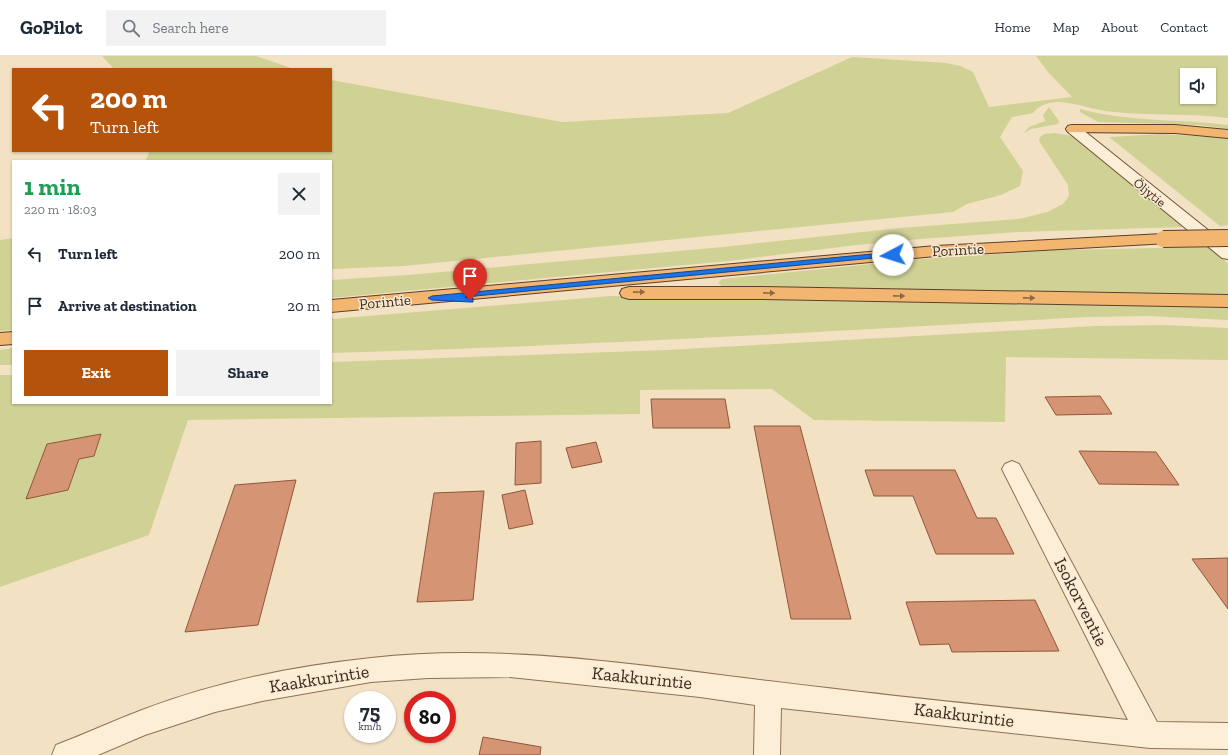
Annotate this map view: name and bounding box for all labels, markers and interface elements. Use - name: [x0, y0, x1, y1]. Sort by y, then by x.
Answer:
- search box: [106, 10, 386, 46]
- text: GoPilot: [20, 16, 82, 39]
- icon: search: [120, 17, 142, 39]
- text: Search here: [152, 19, 228, 37]
- text: Home: [995, 19, 1031, 36]
- text: Map: [1053, 19, 1079, 36]
- text: About: [1101, 19, 1138, 36]
- text: Contact: [1160, 19, 1208, 36]
- map controls: [1180, 68, 1216, 104]
- button: sound: [1180, 68, 1216, 104]
- text: 200 m: [90, 82, 167, 115]
- icon: left: [24, 84, 76, 136]
- text: Turn left: [90, 116, 159, 138]
- text: 1 min: [24, 172, 81, 201]
- button: close: [278, 173, 320, 215]
- street label: Öljytie: [1130, 175, 1169, 211]
- text: 220 m · 18:03: [24, 202, 97, 217]
- position arrow: [872, 234, 914, 276]
- street label: Porintie: [932, 240, 984, 260]
- icon: left: [24, 243, 46, 265]
- text: Turn left: [58, 245, 118, 263]
- text: 200 m: [279, 245, 320, 263]
- pin: [453, 259, 487, 300]
- icon: arrive: [459, 265, 481, 287]
- one-way arrow: [633, 289, 645, 296]
- one-way arrow: [763, 290, 776, 296]
- street label: Porintie: [358, 291, 412, 313]
- one-way arrow: [893, 293, 906, 299]
- icon: arrive: [24, 295, 46, 317]
- one-way arrow: [1023, 295, 1036, 301]
- text: Arrive at destination: [58, 297, 197, 315]
- text: 20 m: [287, 297, 320, 315]
- button: Exit: [24, 350, 168, 396]
- button: Share: [176, 350, 320, 396]
- street label: Isokorventie: [1049, 554, 1113, 650]
- street label: Kaakkurintie: [267, 660, 371, 698]
- street label: Kaakkurintie: [591, 662, 693, 694]
- speed limit sign: 80: [404, 691, 456, 743]
- street label: Kaakkurintie: [913, 698, 1015, 732]
- text: 75: [360, 700, 380, 724]
- text: km/h: [359, 721, 381, 733]

